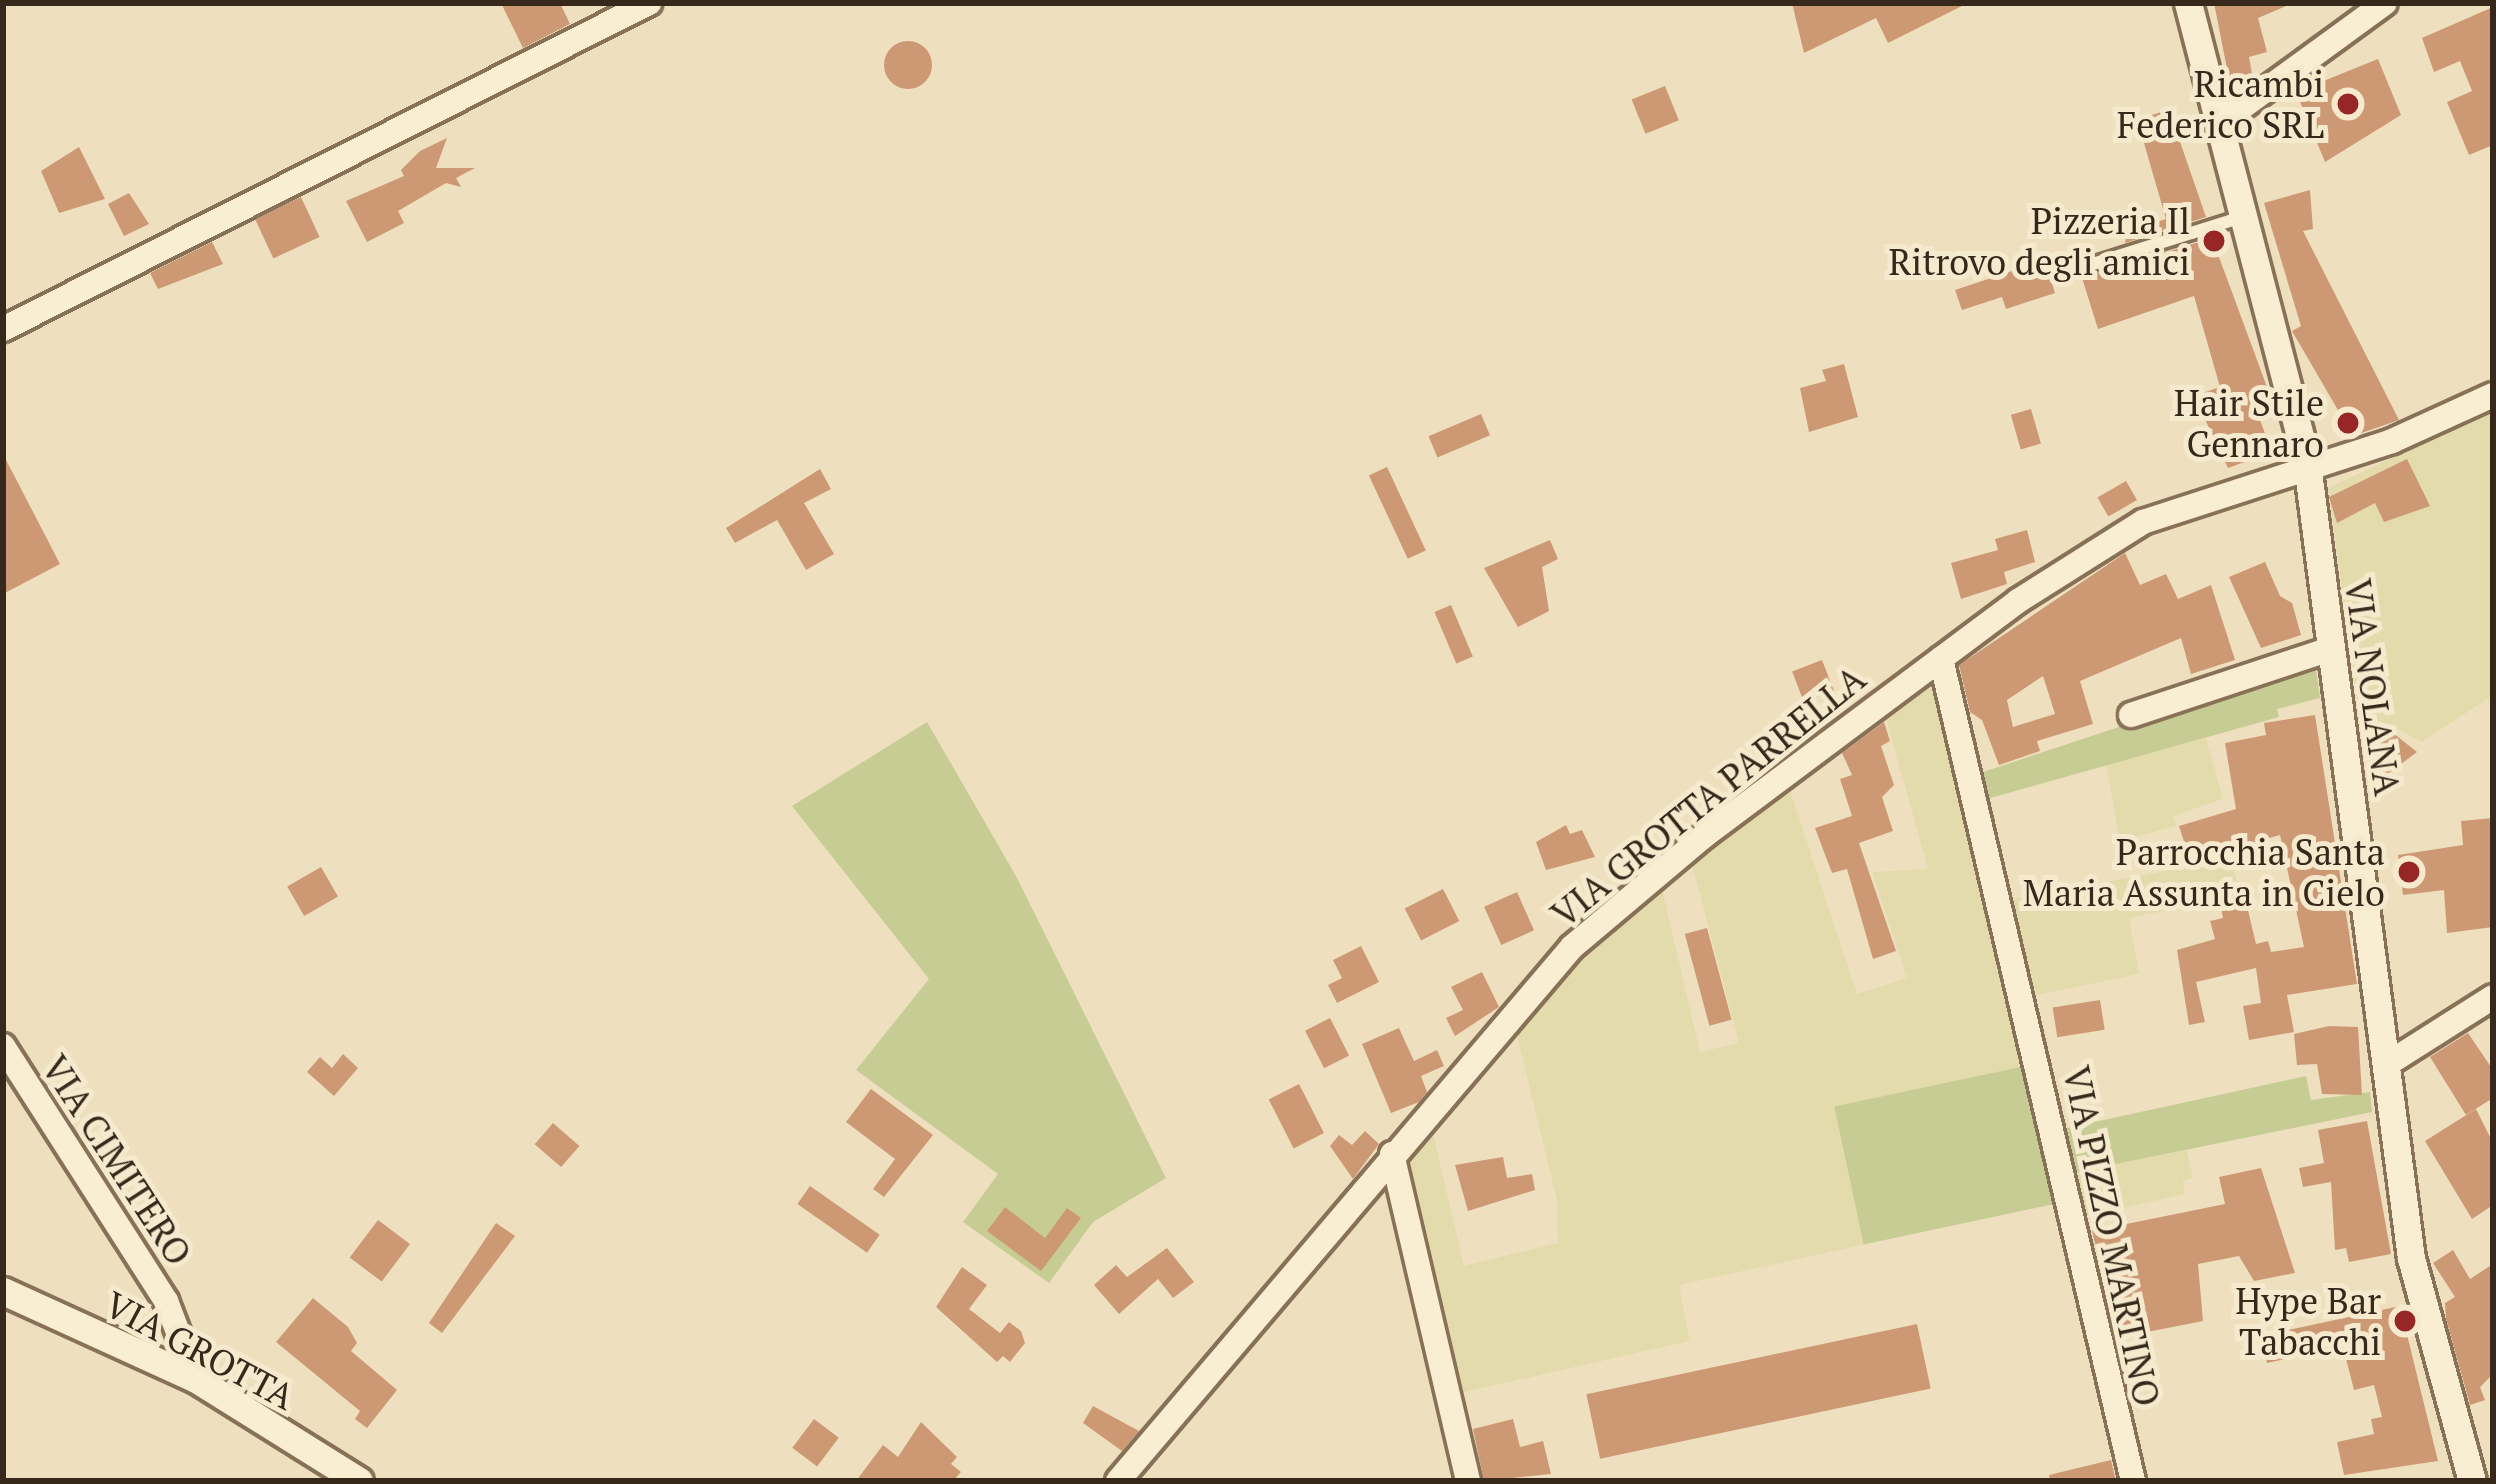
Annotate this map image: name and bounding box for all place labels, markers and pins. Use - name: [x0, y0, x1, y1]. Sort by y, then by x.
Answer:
- place label: Ricambi Federico SRL: [2117, 61, 2324, 146]
- marker: Ricambi Federico SRL: [2335, 91, 2361, 117]
- place label: Pizzeria Il Ritrovo degli amici: [1888, 198, 2190, 283]
- marker: Pizzeria Il Ritrovo degli amici: [2201, 228, 2227, 254]
- place label: Hair Stile Gennaro: [2174, 380, 2324, 465]
- marker: Hair Stile Gennaro: [2335, 410, 2361, 436]
- place label: Parrocchia Santa Maria Assunta in Cielo: [2022, 829, 2385, 914]
- marker: Parrocchia Santa Maria Assunta in Cielo: [2396, 859, 2422, 885]
- place label: Hype Bar Tabacchi: [2235, 1278, 2381, 1363]
- marker: Hype Bar Tabacchi: [2392, 1308, 2418, 1334]

